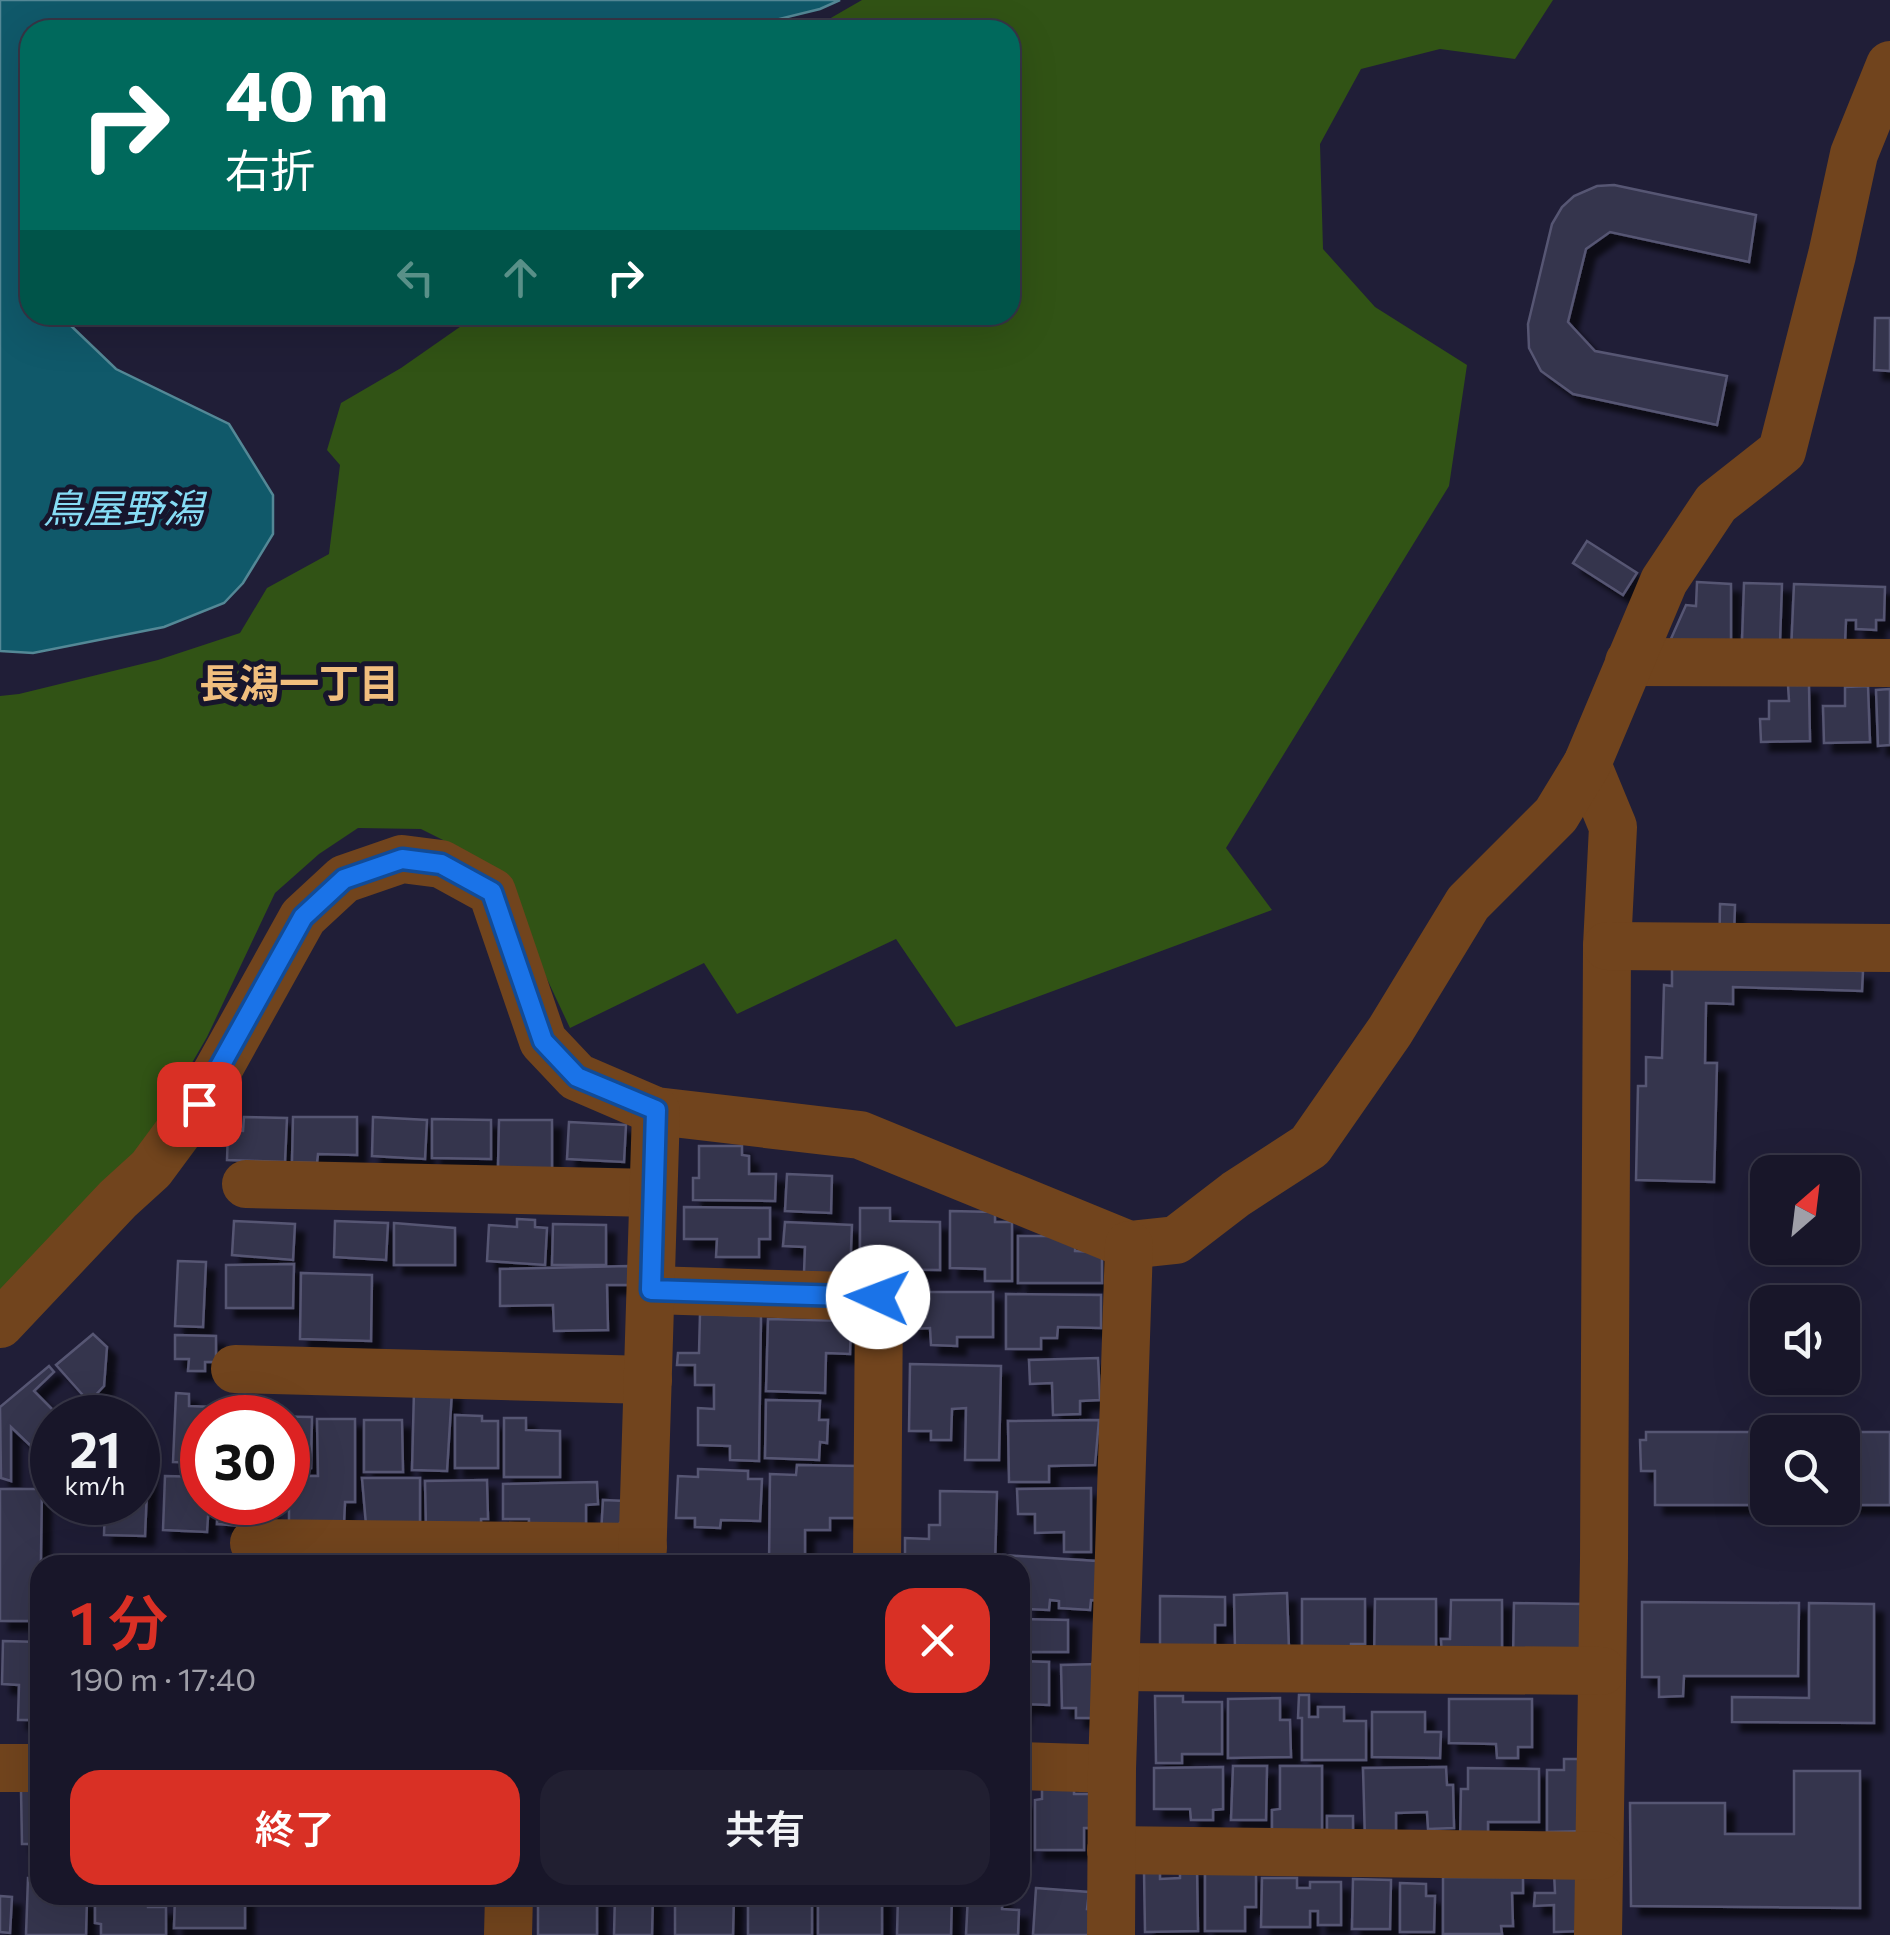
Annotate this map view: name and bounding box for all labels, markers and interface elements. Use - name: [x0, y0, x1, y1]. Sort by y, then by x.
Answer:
- text: 40 m: [225, 50, 389, 135]
- icon: right: [60, 60, 190, 190]
- text: 右折: [225, 141, 315, 196]
- icon: left: [388, 250, 443, 305]
- icon: ahead: [493, 250, 548, 305]
- icon: right: [598, 250, 653, 305]
- water label: 鳥屋野潟: [43, 482, 208, 531]
- district label: 長潟一丁目: [199, 657, 399, 706]
- pin: [157, 1062, 242, 1147]
- icon: arrive: [172, 1077, 227, 1132]
- north arrow: [1750, 1155, 1860, 1265]
- map controls: [1750, 1155, 1860, 1525]
- position arrow: [826, 1245, 930, 1349]
- button: sound: [1750, 1285, 1860, 1395]
- speed limit sign: 30: [180, 1395, 310, 1525]
- button: search: [1750, 1415, 1860, 1525]
- text: 21: [69, 1417, 121, 1478]
- text: km/h: [65, 1470, 125, 1500]
- text: 1 分: [70, 1584, 168, 1657]
- button: close: [885, 1588, 990, 1693]
- text: 190 m · 17:40: [70, 1658, 256, 1698]
- button: 終了: [70, 1770, 520, 1885]
- button: 共有: [540, 1770, 990, 1885]

